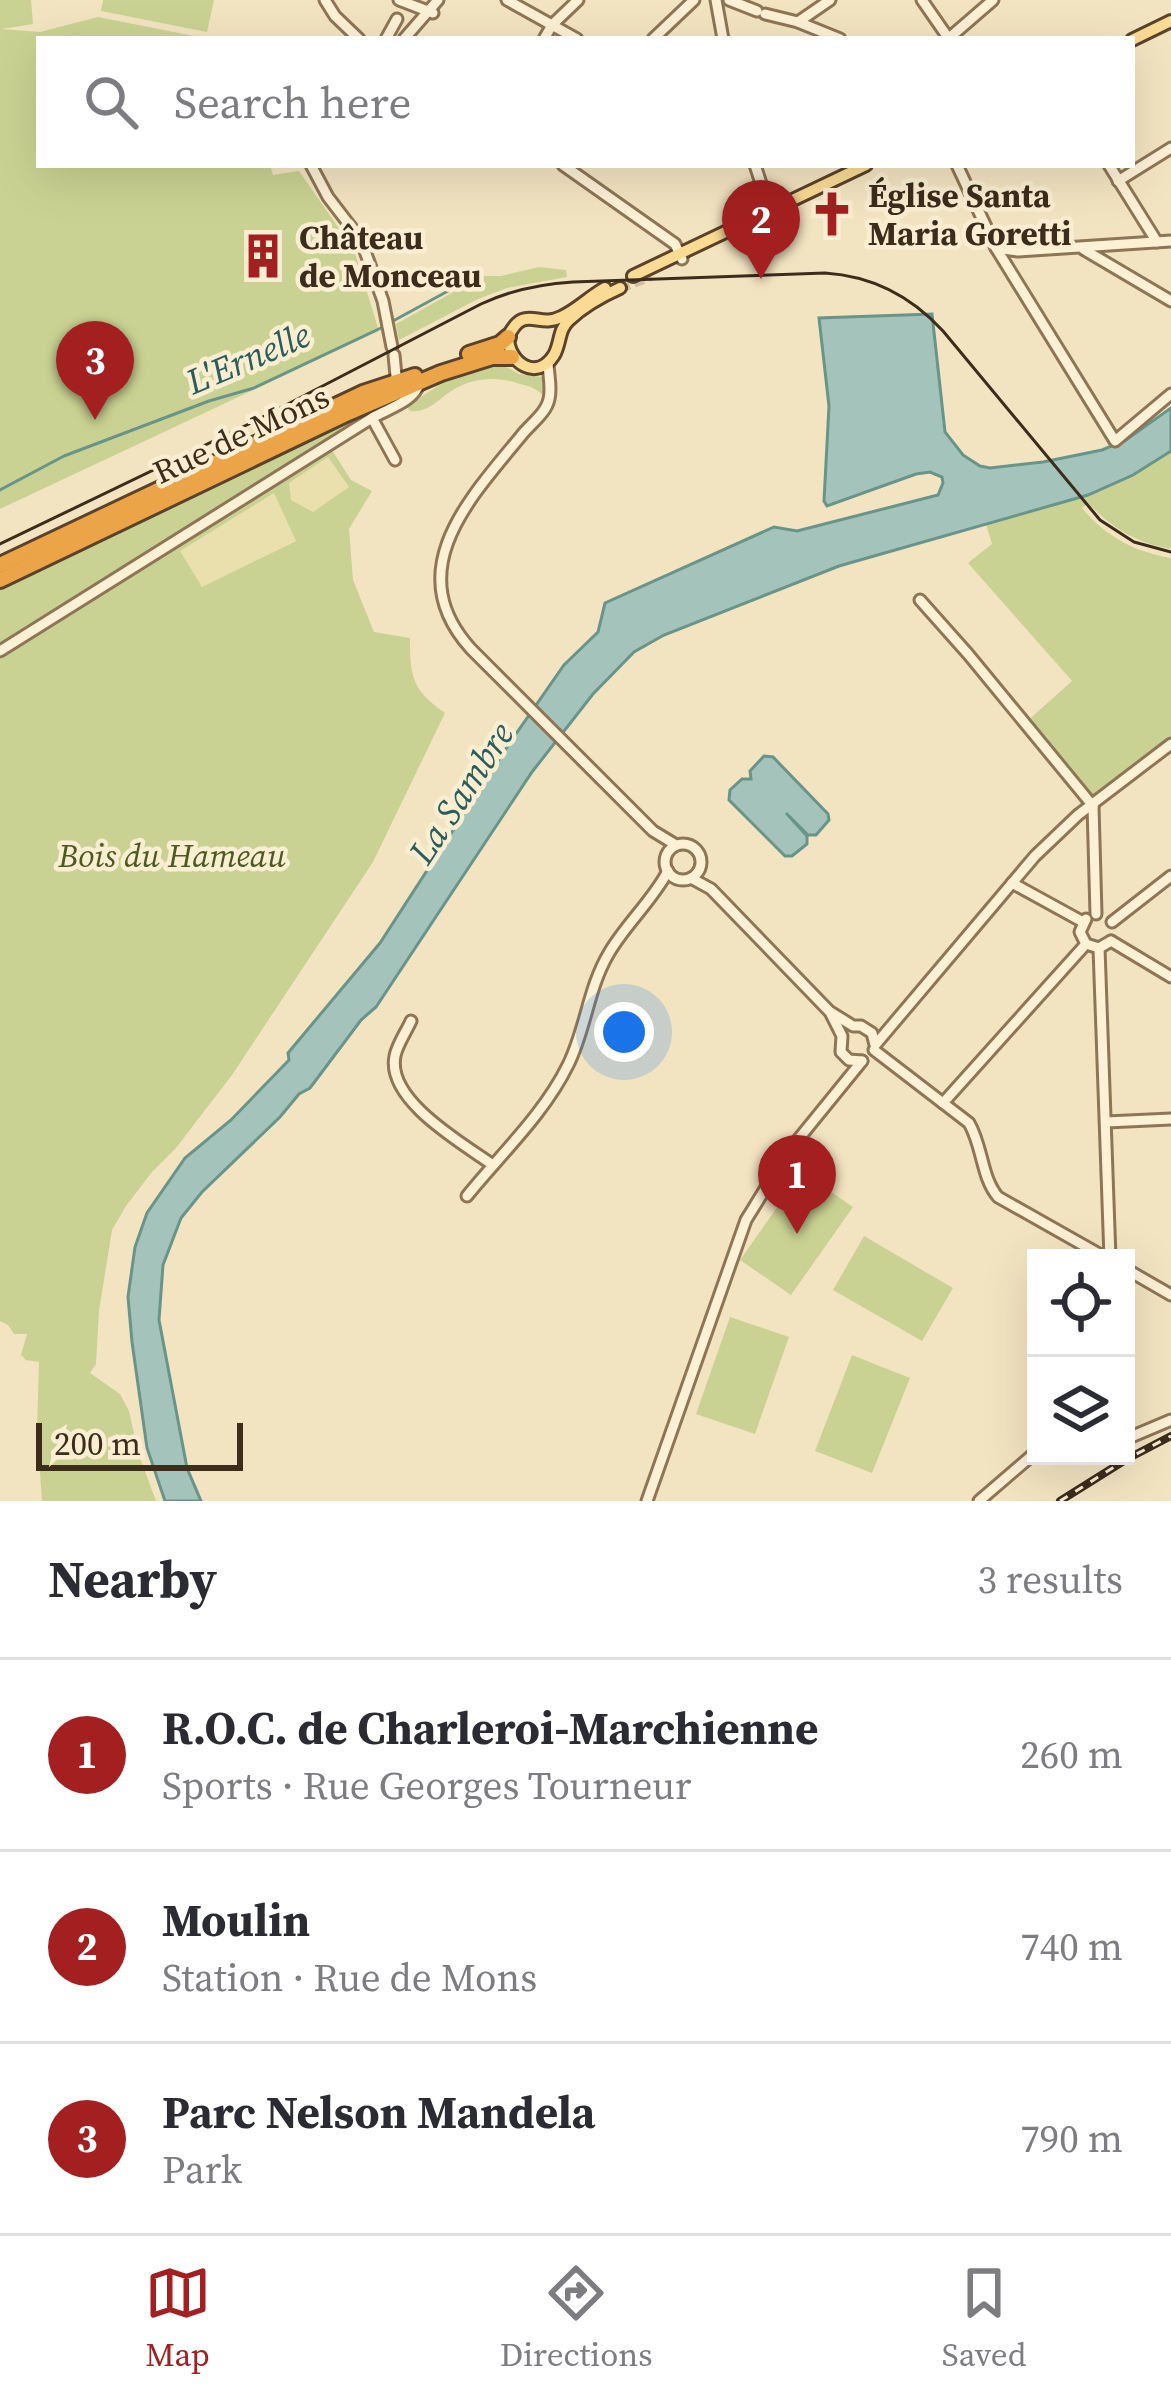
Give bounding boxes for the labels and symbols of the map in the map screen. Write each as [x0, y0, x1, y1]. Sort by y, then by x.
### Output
place label: Église Santa Maria Goretti [868, 173, 1072, 256]
pin: 2 [722, 180, 800, 279]
church icon: Église Santa Maria Goretti [807, 189, 857, 239]
place label: Château de Monceau [299, 215, 482, 298]
building icon: Château de Monceau [238, 231, 288, 281]
water label: L'Ernelle [178, 310, 318, 406]
pin: 3 [56, 321, 134, 420]
street label: Rue de Mons [146, 374, 336, 494]
water label: La Sambre [396, 712, 525, 874]
park label: Bois du Hameau [57, 833, 286, 878]
your location [594, 1002, 654, 1062]
pin: 1 [758, 1135, 836, 1234]
scale bar [36, 1417, 243, 1470]

